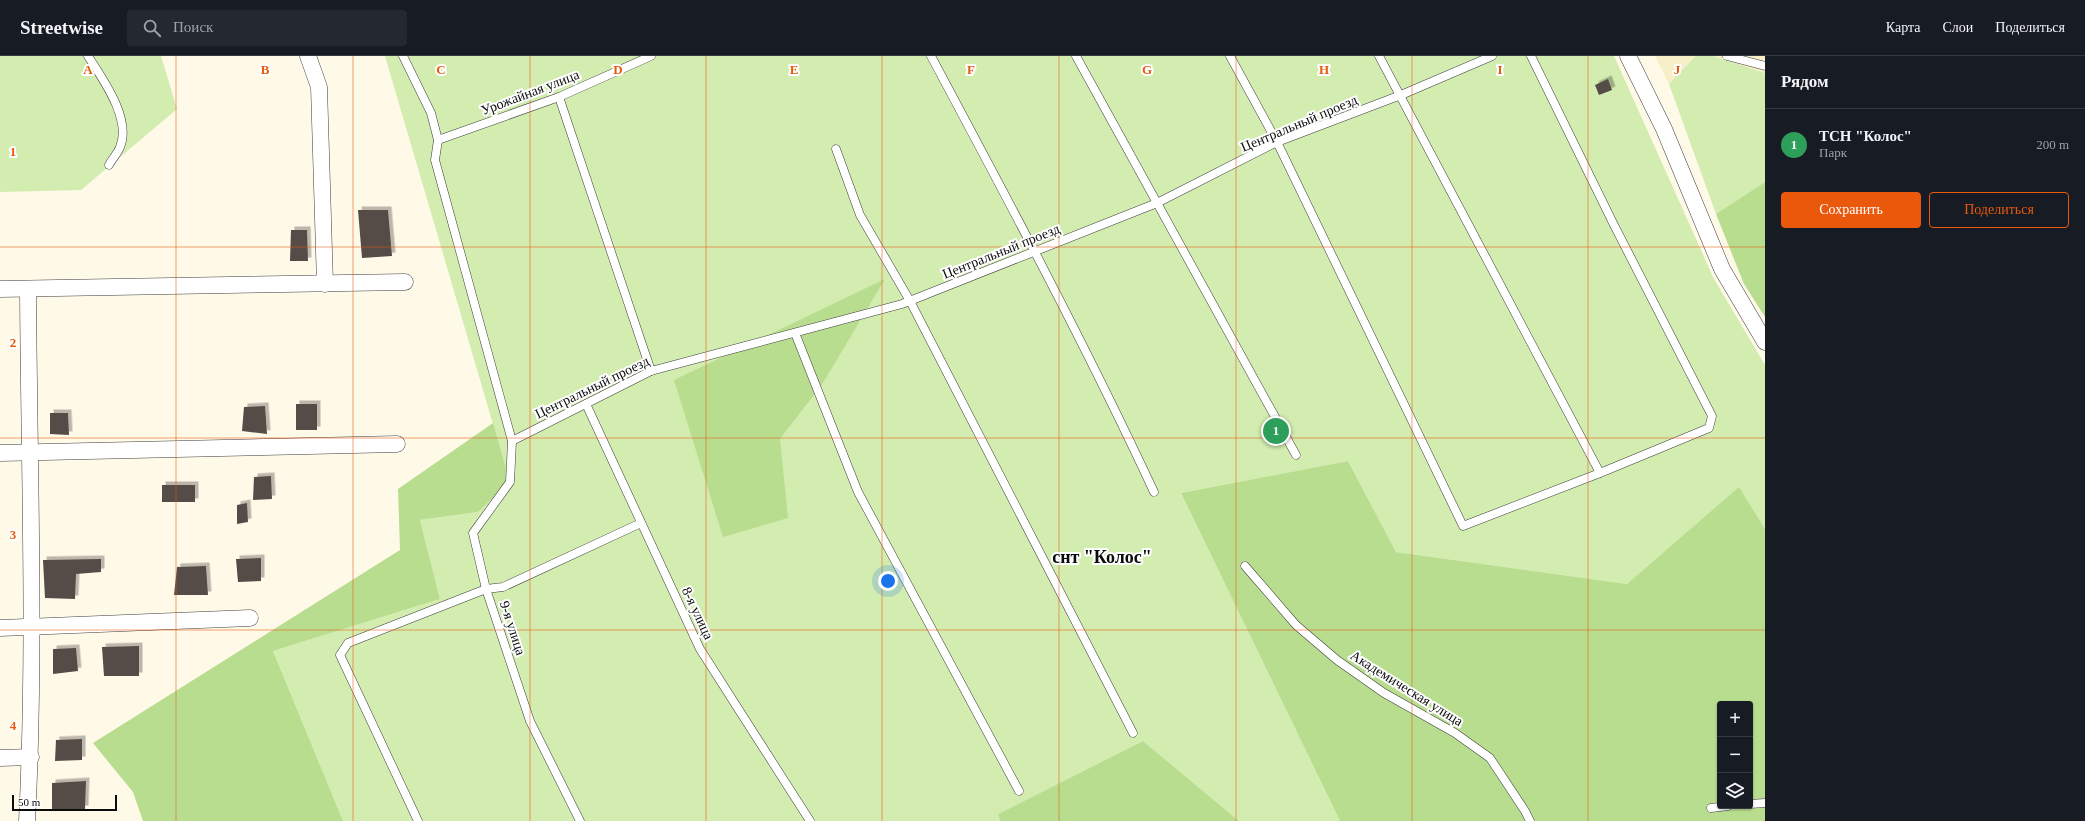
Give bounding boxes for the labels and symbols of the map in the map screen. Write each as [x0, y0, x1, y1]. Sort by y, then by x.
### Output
text: A [83, 62, 93, 77]
text: B [261, 62, 270, 77]
text: C [436, 62, 446, 77]
text: D [613, 62, 623, 77]
text: E [790, 62, 798, 77]
text: F [967, 62, 975, 77]
text: G [1142, 62, 1152, 77]
text: H [1319, 62, 1329, 77]
text: I [1497, 62, 1503, 77]
text: J [1674, 62, 1681, 77]
street label: Урожайная улица [479, 67, 582, 118]
street label: Центральный проезд [1239, 92, 1360, 155]
text: 1 [10, 144, 16, 159]
street label: Центральный проезд [940, 221, 1062, 282]
text: 2 [10, 335, 16, 350]
street label: Центральный проезд [533, 353, 652, 422]
pin: 1 [1263, 416, 1289, 446]
text: 3 [10, 527, 17, 542]
district label: снт "Колос" [1052, 547, 1152, 567]
your location [878, 571, 898, 591]
street label: 8-я улица [679, 585, 717, 643]
street label: 9-я улица [497, 599, 529, 658]
street label: Академическая улица [1348, 648, 1466, 730]
text: 4 [10, 718, 17, 733]
scale bar [12, 793, 117, 812]

